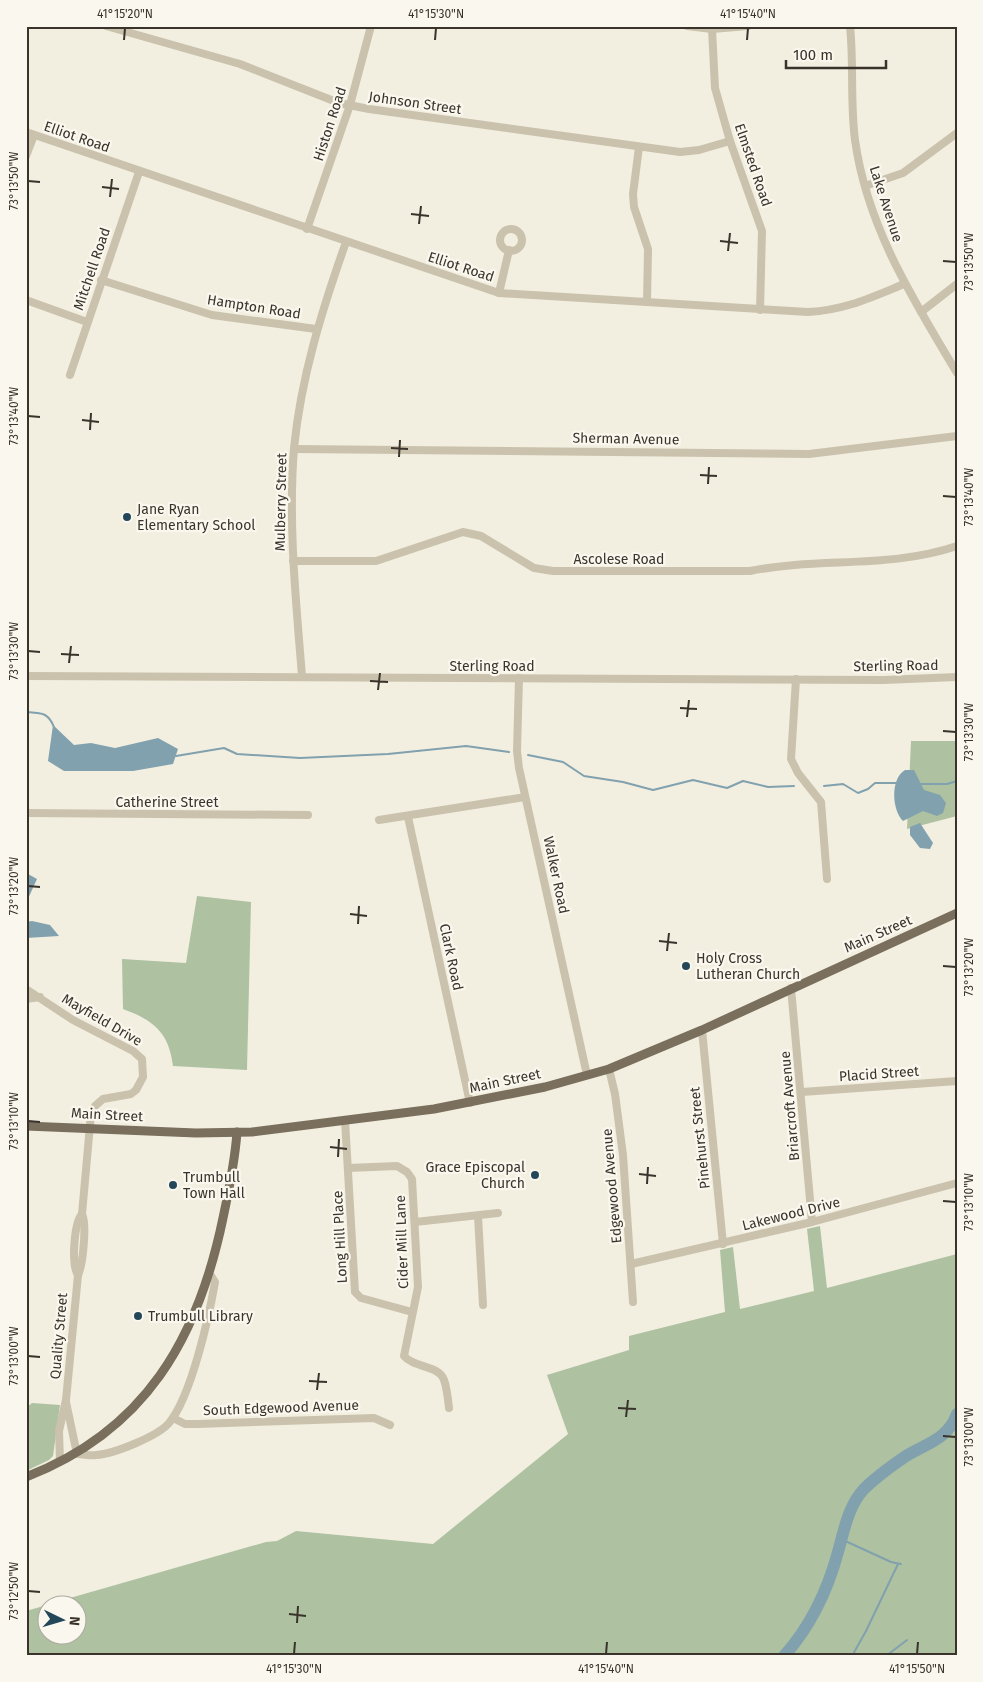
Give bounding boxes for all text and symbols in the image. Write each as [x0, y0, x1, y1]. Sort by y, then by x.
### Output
text: 41°15'20"N [97, 7, 153, 21]
text: 41°15'30"N [408, 7, 464, 21]
text: 41°15'40"N [720, 7, 776, 21]
scale bar [786, 38, 886, 70]
text: 100 m [793, 46, 833, 64]
street label: Histon Road [310, 85, 350, 163]
street label: Johnson Street [368, 88, 463, 118]
street label: Elliot Road [42, 118, 112, 156]
street label: Elmsted Road [731, 121, 775, 209]
text: 73°13'50"W [7, 152, 21, 210]
street label: Lake Avenue [866, 164, 906, 244]
street label: Mitchell Road [70, 225, 114, 313]
text: 73°13'50"W [962, 233, 976, 291]
street label: Elliot Road [426, 248, 496, 286]
street label: Hampton Road [206, 291, 302, 323]
text: 73°13'40"W [7, 387, 21, 445]
street label: Sherman Avenue [572, 430, 680, 448]
street label: Mulberry Street [272, 452, 290, 551]
text: 73°13'40"W [962, 468, 976, 526]
place label: Jane Ryan Elementary School [137, 501, 255, 534]
marker: Jane Ryan Elementary School [121, 511, 133, 523]
street label: Ascolese Road [574, 551, 664, 568]
text: 73°13'30"W [7, 622, 21, 680]
street label: Sterling Road [853, 657, 939, 675]
street label: Sterling Road [449, 658, 535, 675]
text: 73°13'30"W [962, 703, 976, 761]
street label: Catherine Street [115, 794, 219, 811]
street label: Walker Road [539, 835, 573, 915]
text: 73°13'20"W [7, 857, 21, 915]
street label: Main Street [841, 911, 915, 956]
street label: Clark Road [436, 922, 466, 992]
text: 73°13'20"W [962, 938, 976, 996]
place label: Holy Cross Lutheran Church [696, 950, 800, 983]
marker: Holy Cross Lutheran Church [680, 960, 692, 972]
street label: Mayfield Drive [59, 990, 145, 1050]
street label: Briarcroft Avenue [777, 1050, 803, 1162]
street label: Placid Street [838, 1063, 921, 1085]
street label: Main Street [468, 1065, 543, 1097]
street label: Pinehurst Street [686, 1085, 714, 1190]
text: 73°13'10"W [7, 1092, 21, 1150]
street label: Main Street [70, 1105, 145, 1125]
street label: Edgewood Avenue [599, 1128, 625, 1244]
place label: Grace Episcopal Church [425, 1159, 525, 1192]
place label: Trumbull Town Hall [183, 1169, 245, 1202]
marker: Grace Episcopal Church [529, 1169, 541, 1181]
text: 73°13'10"W [962, 1173, 976, 1231]
marker: Trumbull Town Hall [167, 1179, 179, 1191]
street label: Long Hill Place [329, 1190, 351, 1284]
street label: Lakewood Drive [740, 1194, 842, 1234]
street label: Cider Mill Lane [392, 1195, 412, 1289]
street label: Quality Street [47, 1291, 71, 1380]
place label: Trumbull Library [148, 1308, 253, 1325]
marker: Trumbull Library [132, 1310, 144, 1322]
text: 73°13'00"W [7, 1326, 21, 1386]
street label: South Edgewood Avenue [203, 1397, 359, 1419]
text: 73°13'00"W [962, 1407, 976, 1467]
text: 73°12'50"W [7, 1562, 21, 1620]
north arrow [38, 1594, 88, 1644]
text: N [66, 1616, 83, 1626]
text: 41°15'30"N [266, 1662, 322, 1676]
text: 41°15'40"N [578, 1662, 634, 1676]
text: 41°15'50"N [889, 1662, 945, 1676]

